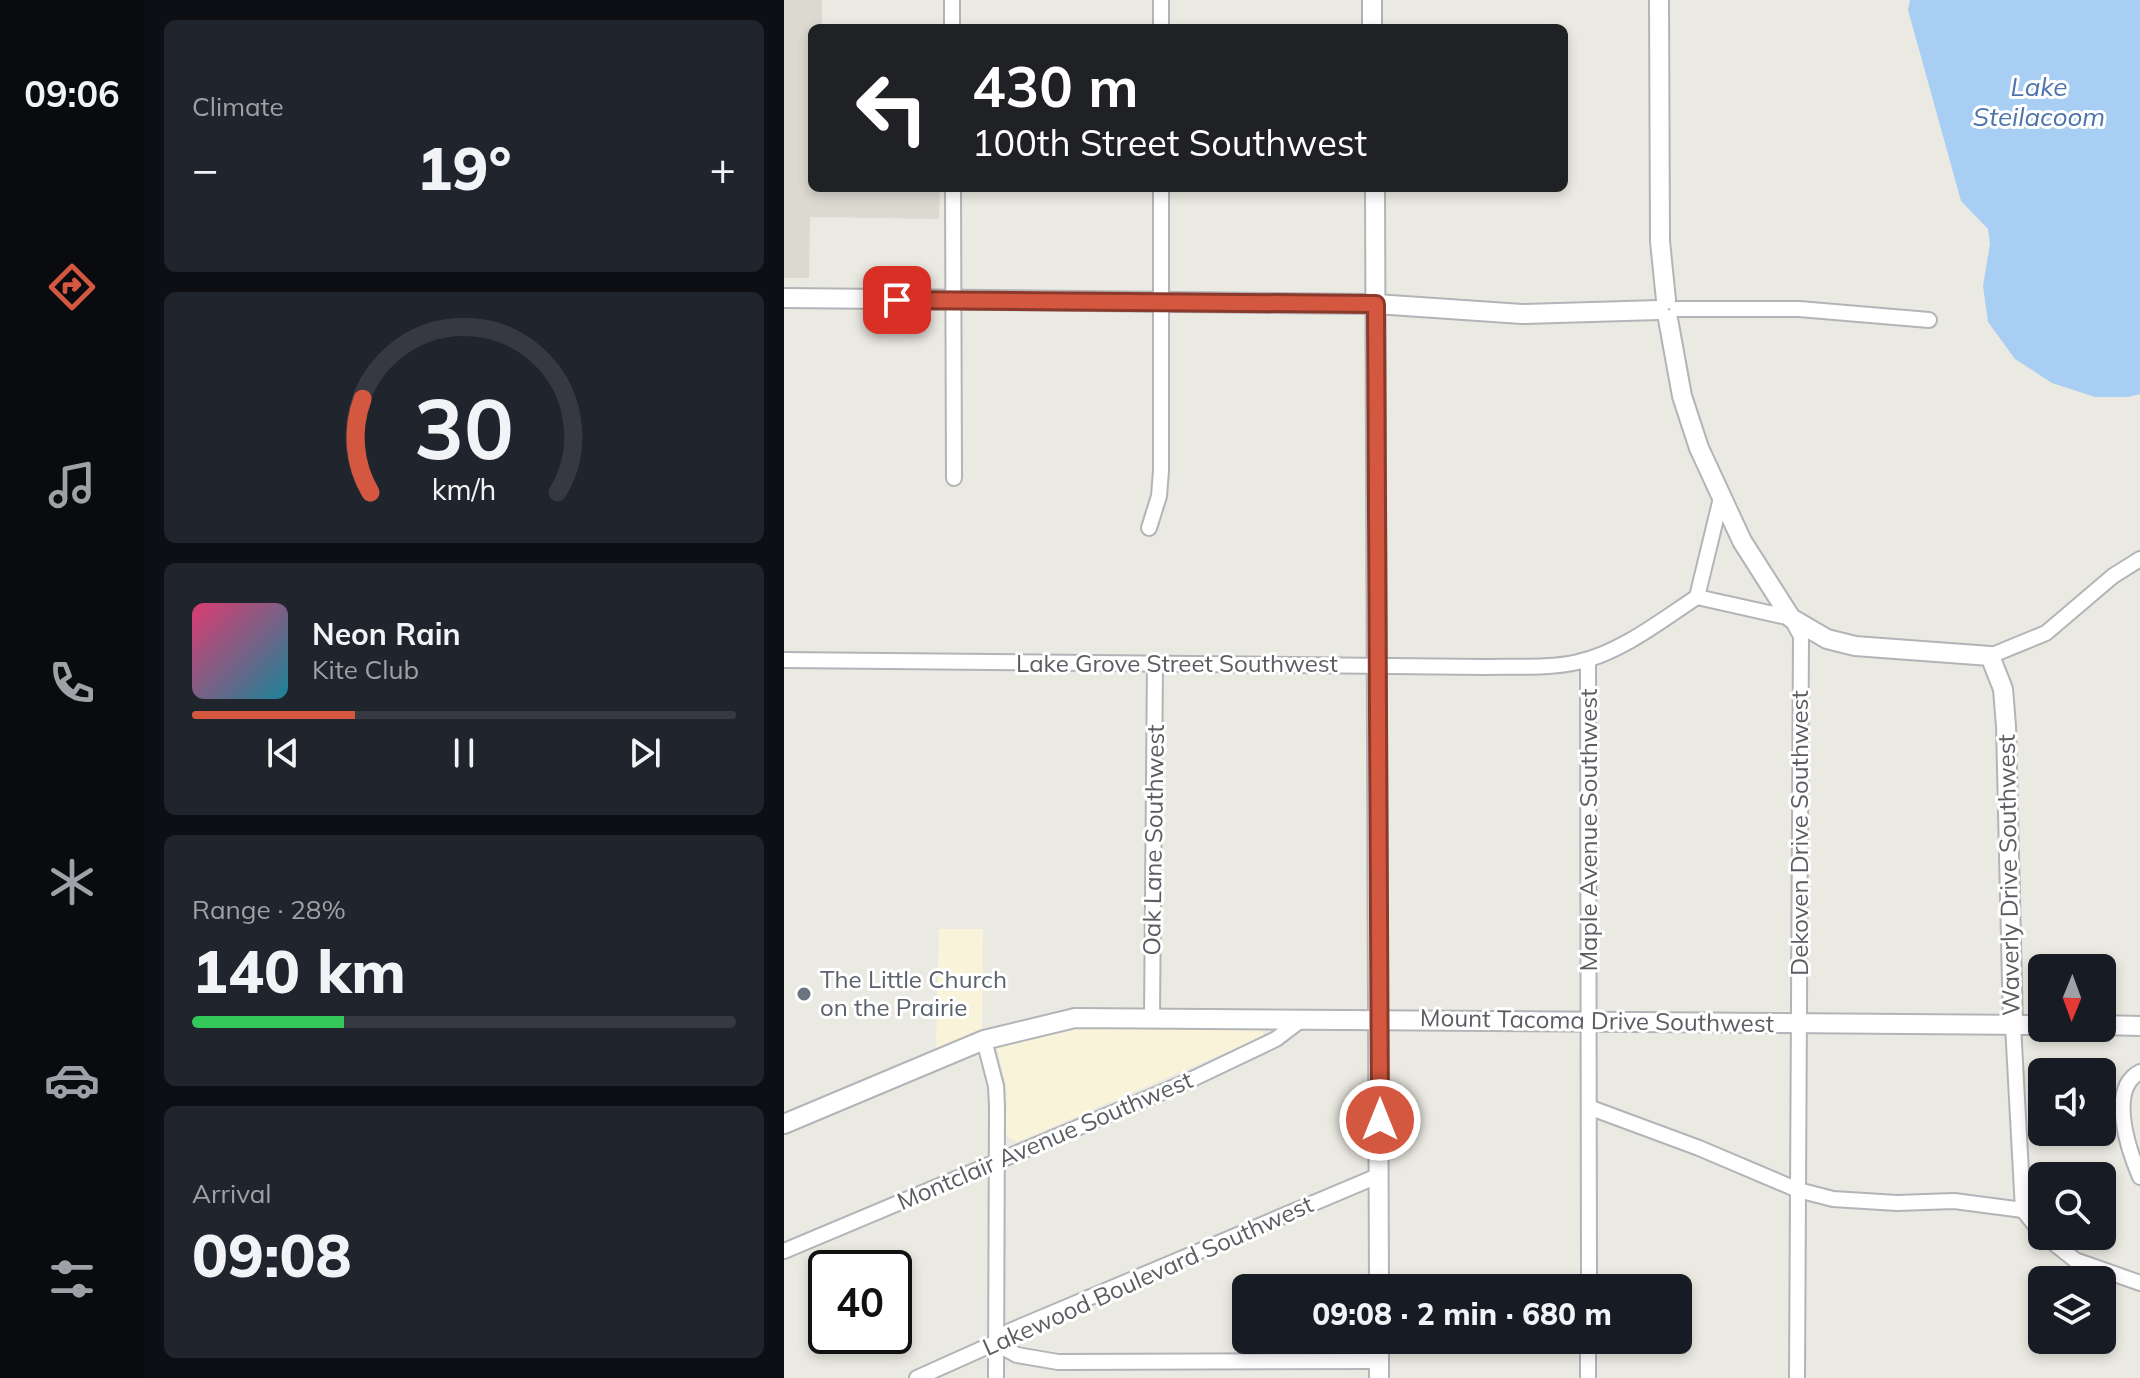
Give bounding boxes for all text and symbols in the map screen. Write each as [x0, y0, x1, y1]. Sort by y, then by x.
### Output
text: 430 m [972, 51, 1139, 121]
icon: left [840, 56, 944, 160]
water label: Lake Steilacoom [1973, 70, 2105, 133]
text: 09:06 [24, 71, 120, 116]
text: Climate [192, 90, 284, 123]
text: 100th Street Southwest [972, 120, 1367, 165]
text: 19° [416, 130, 512, 205]
text: − [192, 141, 218, 196]
text: + [710, 141, 736, 196]
icon: directions [44, 259, 100, 315]
pin [863, 266, 931, 334]
icon: arrive [875, 278, 919, 322]
text: 30 [414, 375, 514, 480]
icon: music [44, 457, 100, 513]
text: km/h [432, 472, 496, 508]
text: Neon Rain [312, 615, 461, 653]
street label: Lake Grove Street Southwest [1016, 648, 1338, 678]
text: Kite Club [312, 653, 419, 686]
icon: phone [44, 655, 100, 711]
street label: Maple Avenue Southwest [1573, 688, 1603, 972]
street label: Dekoven Drive Southwest [1784, 690, 1814, 976]
street label: Oak Lane Southwest [1136, 724, 1170, 956]
icon: previous [261, 731, 305, 775]
icon: pause [442, 731, 486, 775]
icon: next [623, 731, 667, 775]
street label: Waverly Drive Southwest [1991, 734, 2025, 1016]
icon: climate [44, 854, 100, 910]
text: Range · 28% [192, 893, 346, 926]
text: 140 km [192, 933, 406, 1008]
north arrow [2028, 954, 2116, 1042]
map controls [2028, 954, 2116, 1354]
place label: The Little Church on the Prairie [820, 964, 1007, 1022]
marker: The Little Church on the Prairie [795, 985, 813, 1003]
street label: Mount Tacoma Drive Southwest [1420, 1002, 1774, 1038]
icon: car [44, 1052, 100, 1108]
button: sound [2028, 1058, 2116, 1146]
street label: Montclair Avenue Southwest [892, 1064, 1197, 1216]
position arrow [1338, 1078, 1422, 1162]
button: search [2028, 1162, 2116, 1250]
text: Arrival [192, 1177, 272, 1210]
street label: Lakewood Boulevard Southwest [978, 1188, 1317, 1362]
text: 09:08 [192, 1217, 352, 1292]
speed limit sign: 40 [808, 1250, 912, 1354]
icon: filters [44, 1251, 100, 1307]
button: layers [2028, 1266, 2116, 1354]
text: 09:08 · 2 min · 680 m [1312, 1295, 1612, 1333]

